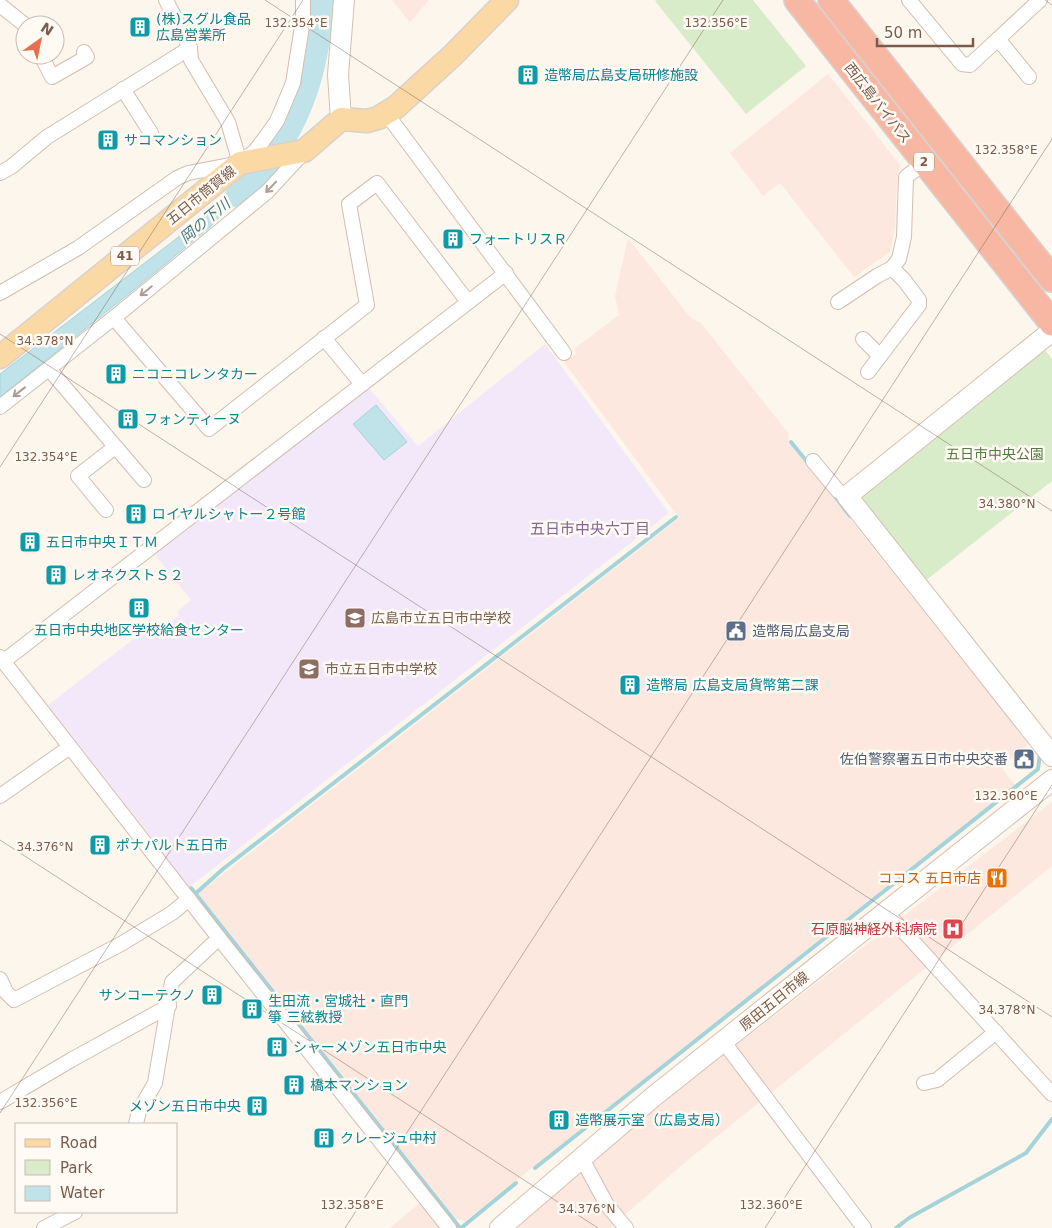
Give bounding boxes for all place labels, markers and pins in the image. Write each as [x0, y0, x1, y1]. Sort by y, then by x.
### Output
place label: (株)スグル食品 広島営業所 [156, 11, 251, 43]
building icon: (株)スグル食品 広島営業所 [128, 15, 152, 39]
building icon: 造幣局広島支局研修施設 [516, 63, 540, 87]
place label: 造幣局広島支局研修施設 [544, 67, 698, 83]
building icon: サコマンション [96, 128, 120, 152]
place label: サコマンション [124, 132, 222, 148]
building icon: フォートリスＲ [441, 227, 465, 251]
place label: フォートリスＲ [469, 231, 567, 247]
building icon: ニコニコレンタカー [104, 362, 128, 386]
place label: ニコニコレンタカー [132, 366, 258, 382]
building icon: フォンティーヌ [116, 407, 140, 431]
place label: フォンティーヌ [144, 411, 241, 427]
building icon: ロイヤルシャトー２号館 [124, 502, 148, 526]
place label: ロイヤルシャトー２号館 [152, 506, 306, 522]
building icon: 五日市中央ＩＴＭ [18, 530, 42, 554]
place label: 五日市中央ＩＴＭ [46, 534, 158, 550]
building icon: レオネクストＳ２ [44, 563, 68, 587]
place label: レオネクストＳ２ [72, 567, 184, 583]
building icon: 五日市中央地区学校給食センター [127, 596, 151, 620]
school or university icon: 広島市立五日市中学校 [343, 606, 367, 630]
place label: 広島市立五日市中学校 [371, 610, 511, 626]
public building icon: 造幣局広島支局 [724, 619, 748, 643]
place label: 五日市中央地区学校給食センター [34, 622, 244, 638]
place label: 造幣局広島支局 [752, 623, 850, 639]
school or university icon: 市立五日市中学校 [297, 657, 321, 681]
place label: 市立五日市中学校 [325, 661, 437, 677]
building icon: 造幣局 広島支局貨幣第二課 [618, 673, 642, 697]
place label: 造幣局 広島支局貨幣第二課 [646, 677, 818, 693]
public building icon: 佐伯警察署五日市中央交番 [1012, 747, 1036, 771]
place label: 佐伯警察署五日市中央交番 [840, 751, 1008, 767]
building icon: ポナパルト五日市 [88, 833, 112, 857]
place label: ポナパルト五日市 [116, 837, 228, 853]
restaurant icon: ココス 五日市店 [985, 866, 1009, 890]
place label: ココス 五日市店 [879, 870, 981, 886]
hospital icon: 石原脳神経外科病院 [941, 917, 965, 941]
place label: 石原脳神経外科病院 [811, 921, 937, 937]
building icon: サンコーテクノ [200, 983, 224, 1007]
place label: サンコーテクノ [99, 987, 196, 1003]
place label: 生田流・宮城社・直門 箏 三絃教授 [268, 993, 408, 1025]
building icon: 生田流・宮城社・直門 箏 三絃教授 [240, 997, 264, 1021]
building icon: シャーメゾン五日市中央 [265, 1035, 289, 1059]
place label: シャーメゾン五日市中央 [293, 1039, 446, 1055]
building icon: 橋本マンション [282, 1073, 306, 1097]
place label: 橋本マンション [310, 1077, 408, 1093]
building icon: メゾン五日市中央 [245, 1094, 269, 1118]
place label: メゾン五日市中央 [129, 1098, 241, 1114]
building icon: 造幣展示室（広島支局） [547, 1108, 571, 1132]
place label: 造幣展示室（広島支局） [575, 1112, 729, 1128]
building icon: クレージュ中村 [312, 1126, 336, 1150]
place label: クレージュ中村 [340, 1130, 437, 1146]

